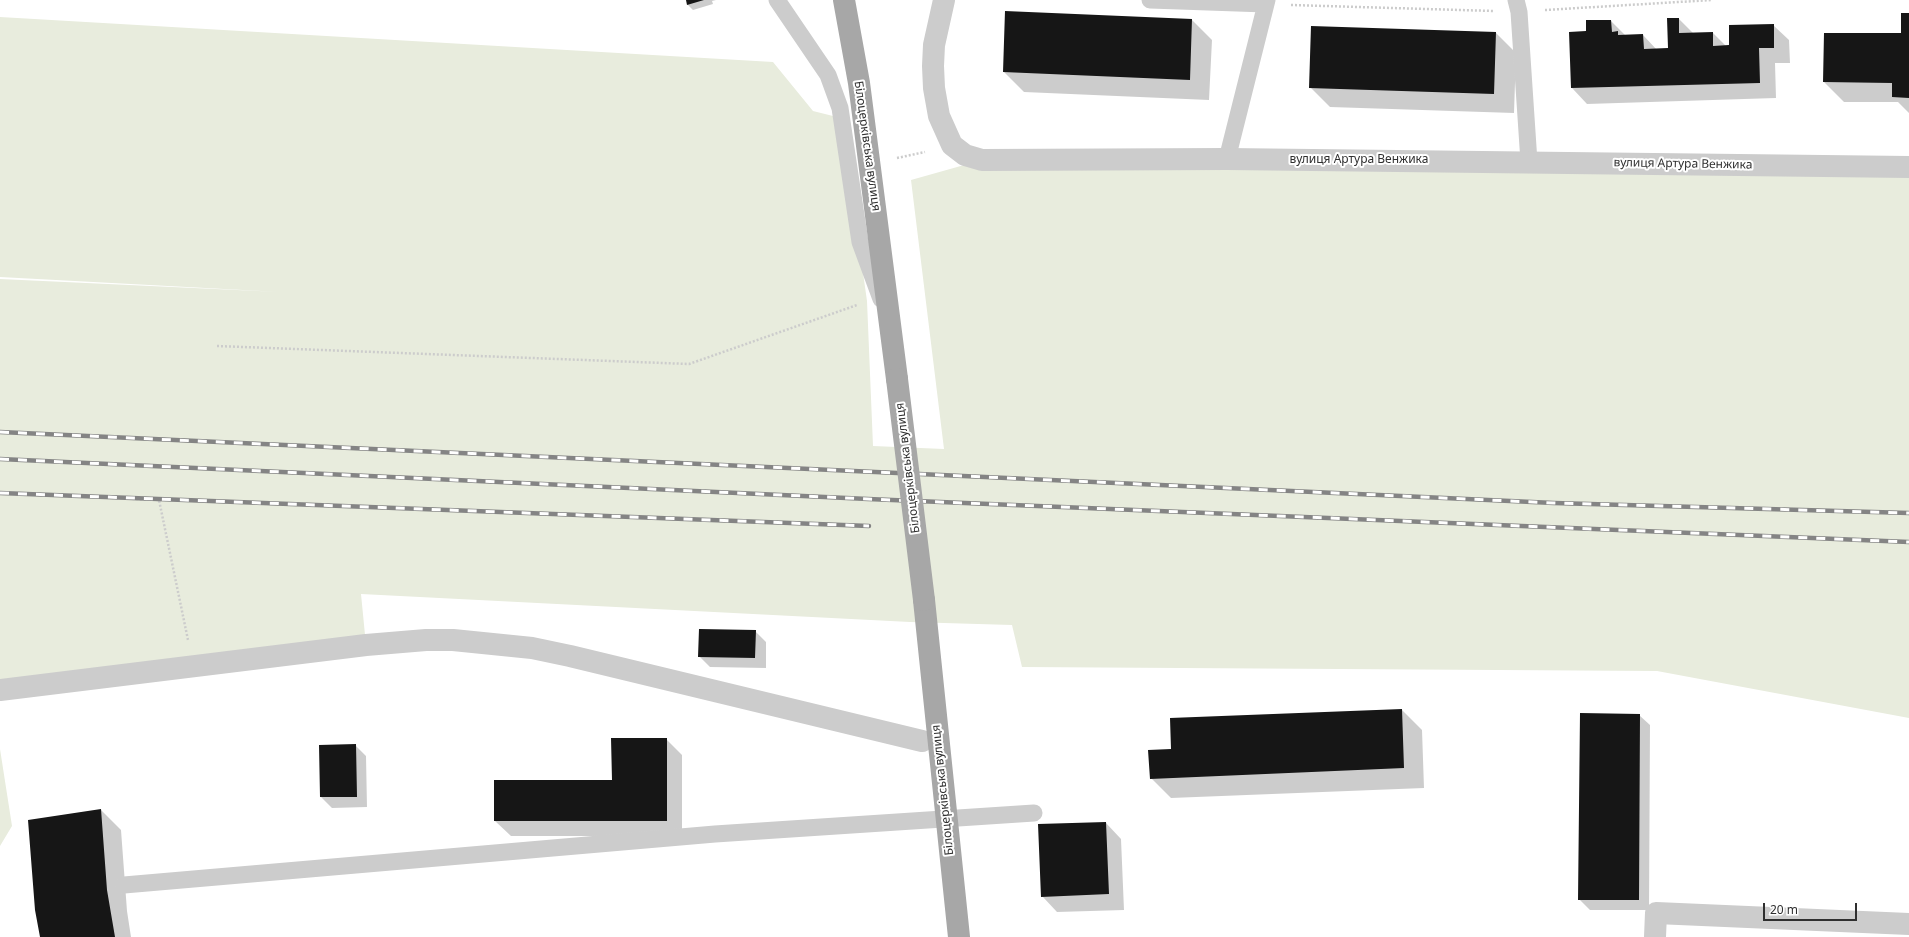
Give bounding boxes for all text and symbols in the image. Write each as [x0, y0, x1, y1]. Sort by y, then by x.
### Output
street label: Білоцерківська вулиця [851, 80, 883, 212]
street label: вулиця Артура Венжика [1290, 153, 1428, 167]
street label: вулиця Артура Венжика [1613, 156, 1753, 172]
street label: Білоцерківська вулиця [893, 402, 923, 534]
street label: Білоцерківська вулиця [929, 724, 957, 856]
scale bar [1765, 895, 1859, 921]
text: 20 m [1770, 901, 1798, 918]

